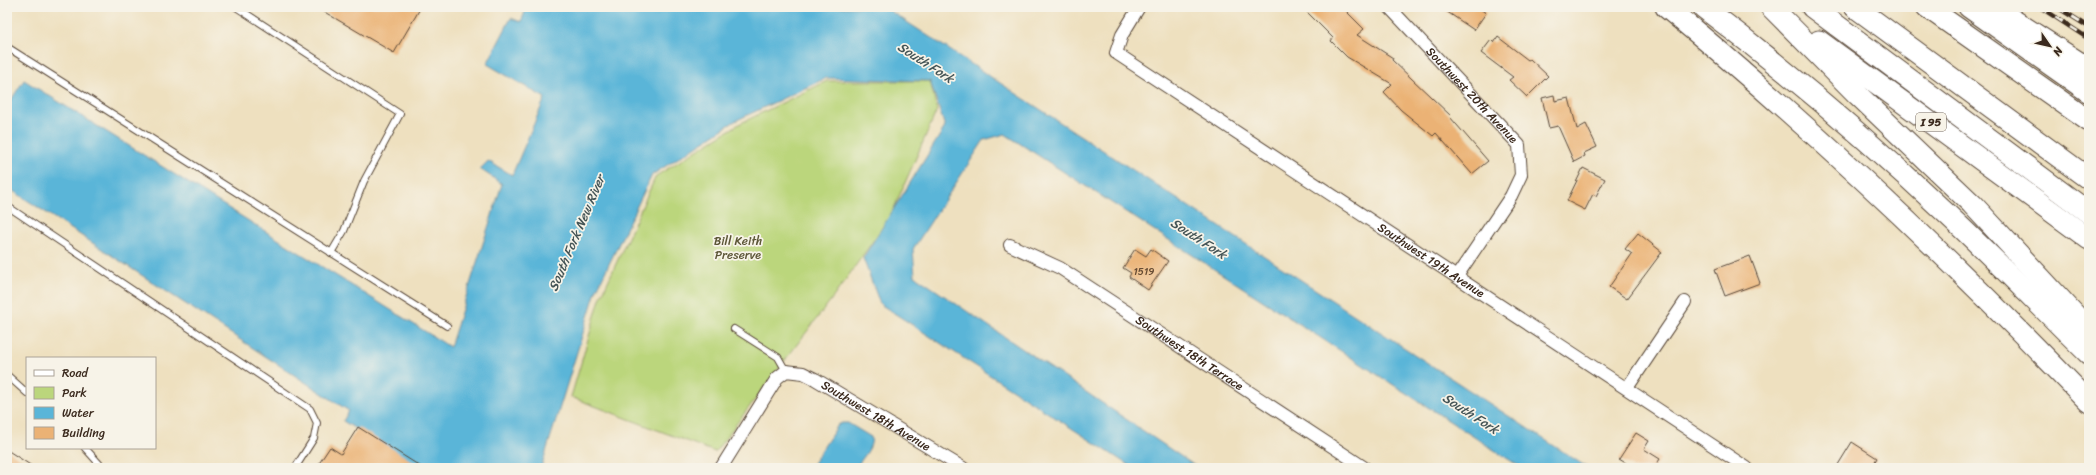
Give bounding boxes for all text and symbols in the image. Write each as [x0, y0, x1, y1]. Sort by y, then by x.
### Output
north arrow [2030, 26, 2070, 66]
water label: South Fork [893, 36, 960, 90]
street label: Southwest 20th Avenue [1420, 41, 1524, 149]
text: N [2048, 42, 2068, 60]
road number: I 95 [1916, 113, 1946, 131]
water label: South Fork New River [542, 169, 612, 295]
water label: South Fork [1166, 212, 1233, 266]
street label: Southwest 19th Avenue [1373, 217, 1490, 304]
park label: Bill Keith Preserve [714, 230, 762, 266]
house number: 1519 [1134, 263, 1154, 281]
street label: Southwest 18th Terrace [1131, 309, 1248, 397]
legend [26, 357, 156, 449]
text: Road [62, 362, 89, 384]
street label: Southwest 18th Avenue [817, 374, 935, 457]
text: Park [62, 382, 87, 404]
water label: South Fork [1438, 387, 1505, 441]
text: Water [62, 402, 95, 424]
text: Building [62, 422, 105, 444]

